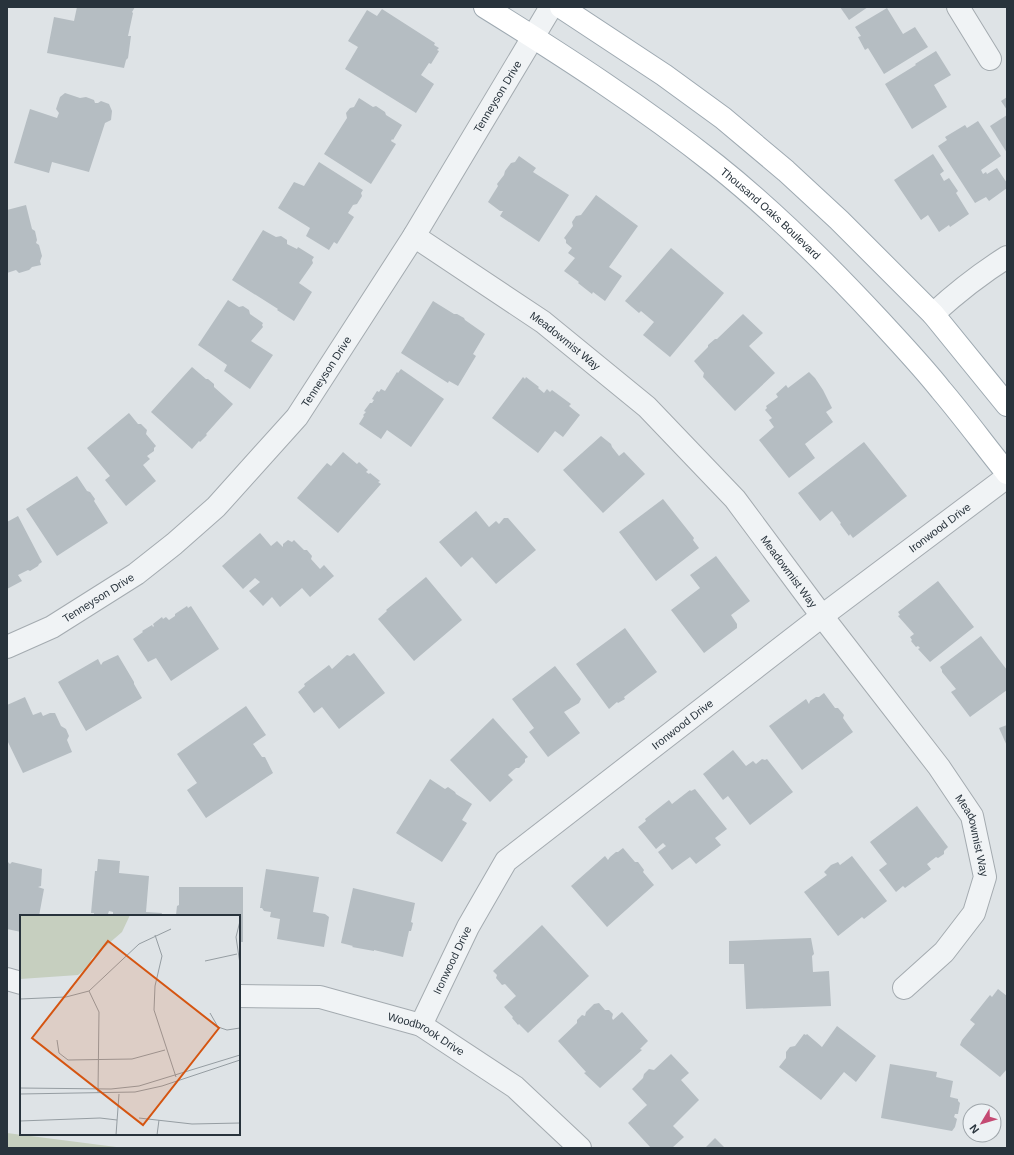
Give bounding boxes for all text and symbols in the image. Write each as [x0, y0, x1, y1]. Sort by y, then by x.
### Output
street label: Tenneyson Drive [471, 58, 524, 135]
street label: Thousand Oaks Boulevard [718, 165, 823, 262]
street label: Meadowmist Way [528, 309, 603, 373]
street label: Tenneyson Drive [299, 334, 354, 409]
street label: Ironwood Drive [907, 500, 973, 555]
street label: Meadowmist Way [758, 533, 820, 610]
street label: Tenneyson Drive [60, 571, 136, 625]
street label: Ironwood Drive [649, 697, 715, 752]
street label: Meadowmist Way [953, 792, 991, 878]
inset map [20, 915, 240, 1135]
street label: Ironwood Drive [431, 924, 474, 996]
street label: Woodbrook Drive [386, 1010, 467, 1058]
north arrow [962, 1103, 1002, 1143]
text: N [967, 1122, 981, 1136]

